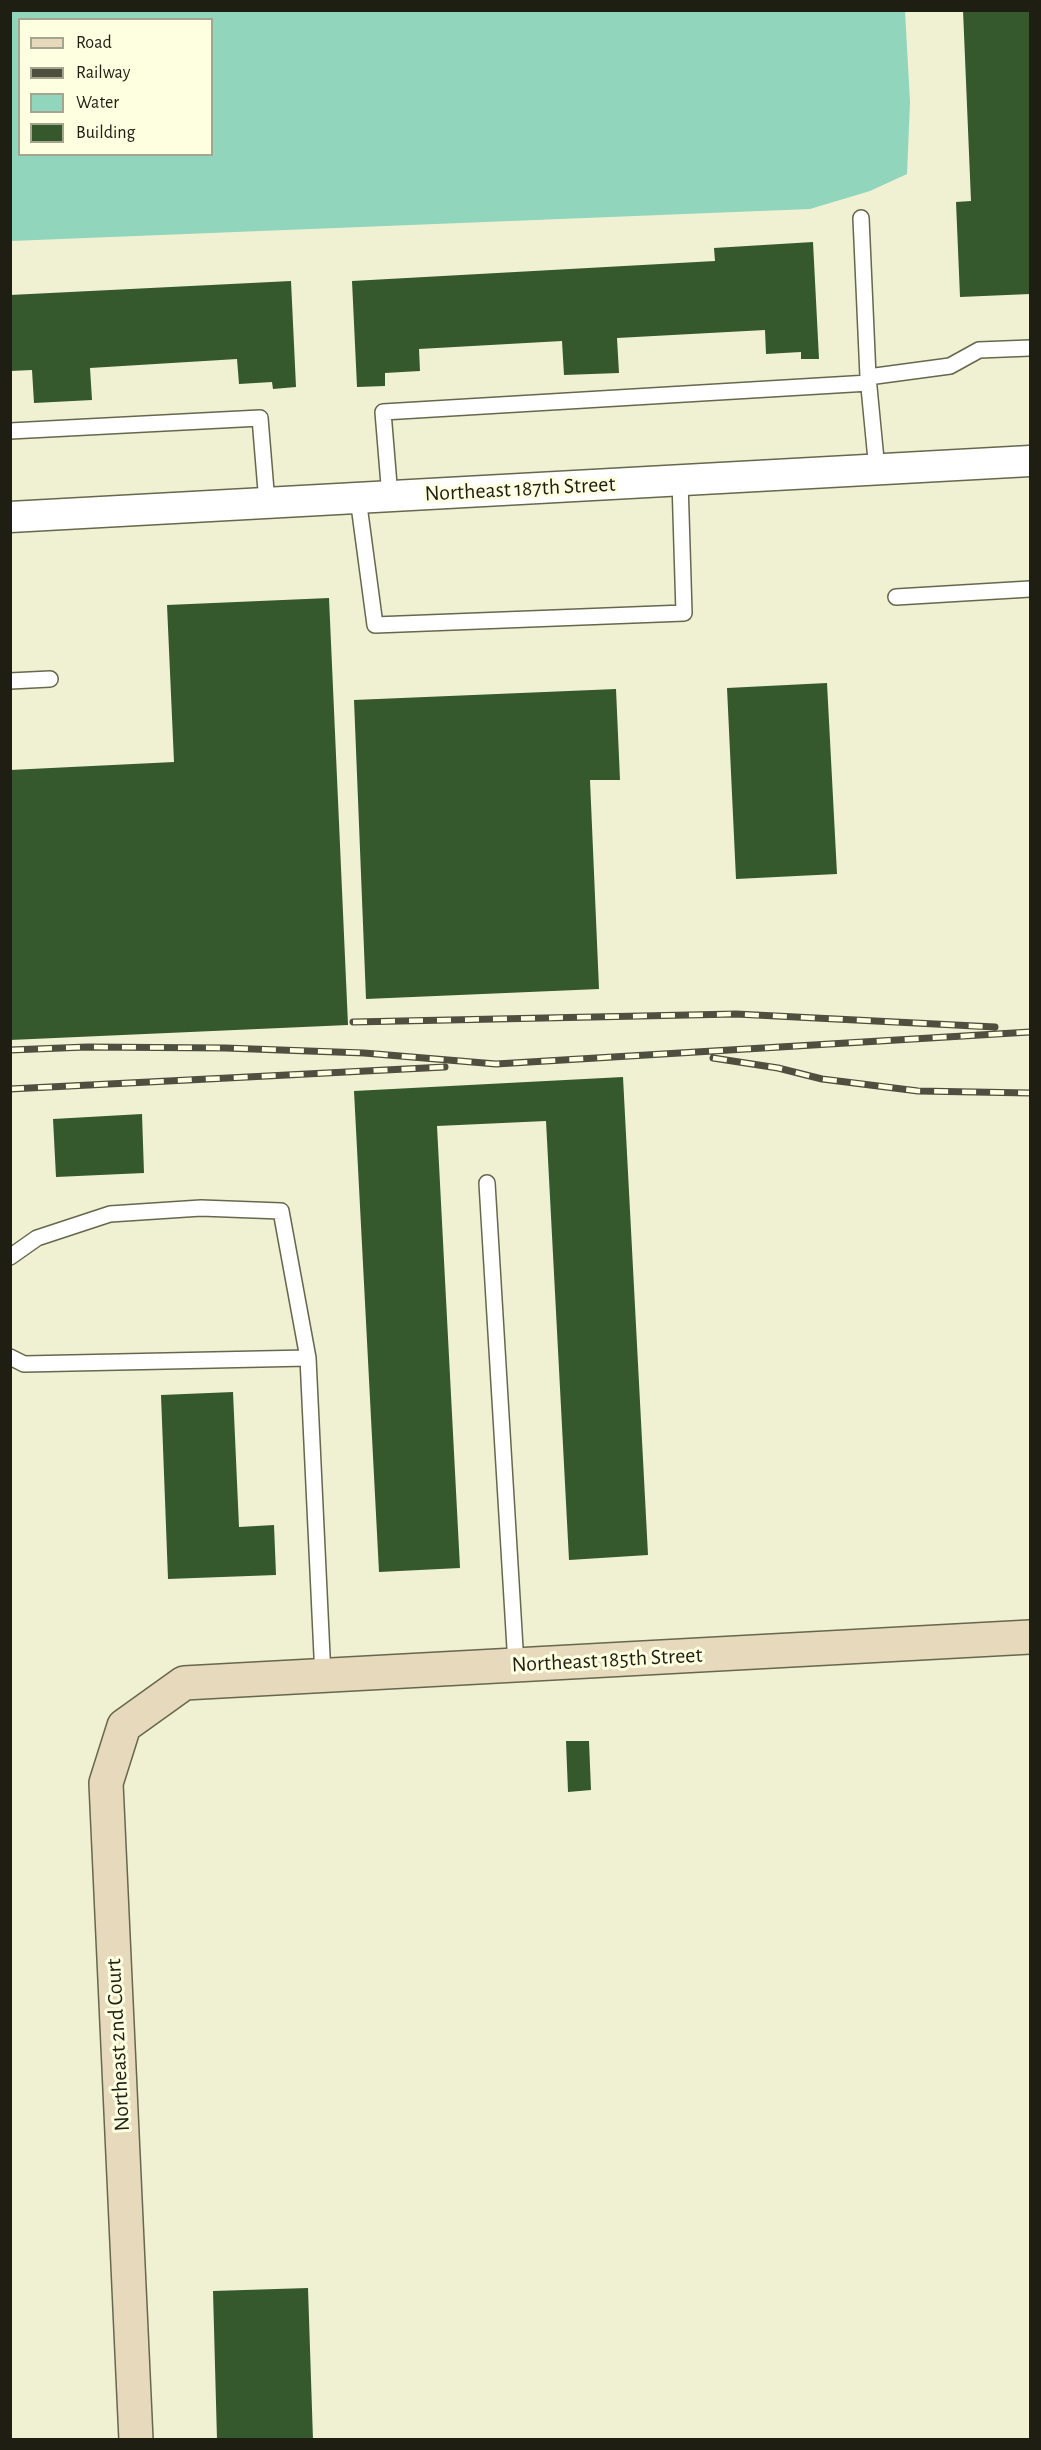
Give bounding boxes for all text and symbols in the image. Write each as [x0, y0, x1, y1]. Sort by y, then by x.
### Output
legend [18, 18, 213, 156]
text: Road [76, 34, 112, 52]
text: Railway [76, 64, 130, 82]
text: Water [76, 94, 119, 112]
text: Building [76, 124, 135, 142]
street label: Northeast 187th Street [424, 471, 616, 507]
street label: Northeast 185th Street [511, 1642, 703, 1678]
street label: Northeast 2nd Court [100, 1958, 136, 2132]

